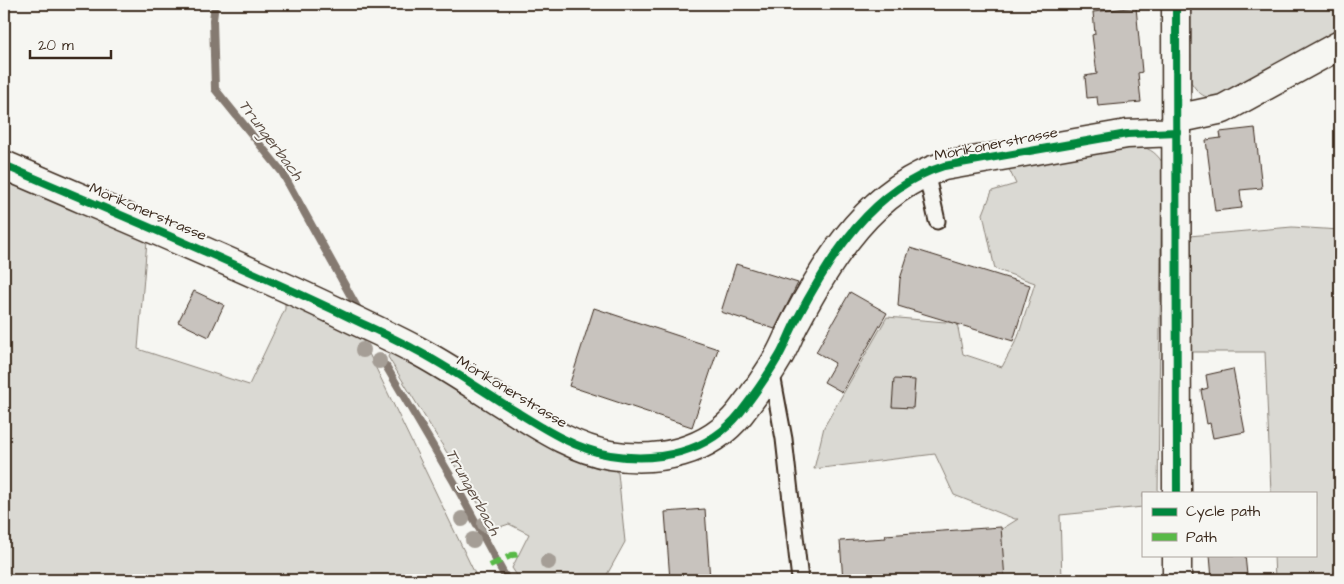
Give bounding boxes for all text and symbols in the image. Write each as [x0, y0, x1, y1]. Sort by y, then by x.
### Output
scale bar [30, 28, 111, 60]
text: 20 m [38, 35, 74, 56]
water label: Trungerbach [233, 95, 309, 186]
street label: Mörikonerstrasse [932, 122, 1060, 166]
street label: Mörikonerstrasse [86, 178, 210, 246]
street label: Mörikonerstrasse [453, 351, 571, 433]
water label: Trungerbach [439, 445, 506, 541]
legend [1142, 492, 1316, 556]
text: Cycle path [1186, 501, 1261, 523]
text: Path [1186, 527, 1217, 548]

